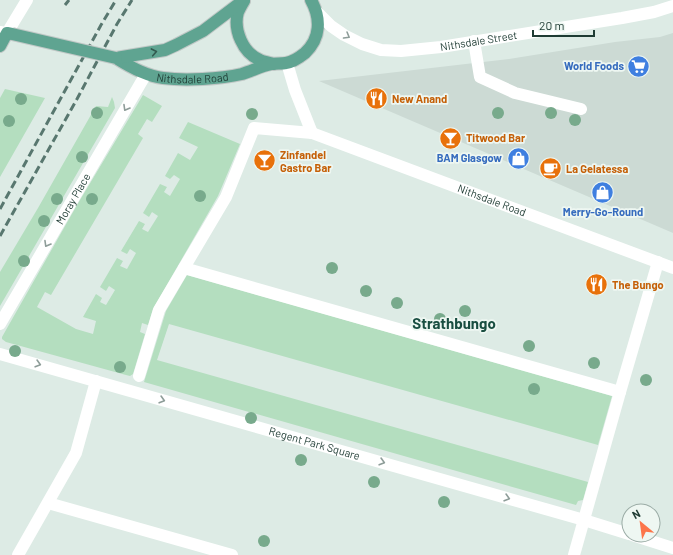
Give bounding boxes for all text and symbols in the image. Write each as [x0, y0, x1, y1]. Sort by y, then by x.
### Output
scale bar [533, 12, 594, 38]
text: 20 m [539, 18, 565, 32]
street label: Nithsdale Street [439, 28, 518, 53]
one-way arrow [343, 32, 350, 39]
one-way arrow [151, 49, 157, 57]
supermarket icon: World Foods [626, 53, 652, 79]
place label: World Foods [564, 59, 624, 72]
street label: Nithsdale Road [156, 70, 229, 85]
restaurant icon: New Anand [363, 86, 389, 112]
place label: New Anand [392, 92, 447, 105]
one-way arrow [124, 104, 131, 111]
bar icon: Titwood Bar [438, 125, 464, 151]
place label: Titwood Bar [466, 131, 526, 144]
shop icon: BAM Glasgow [505, 145, 531, 171]
bar icon: Zinfandel Gastro Bar [251, 148, 277, 174]
place label: Zinfandel Gastro Bar [280, 148, 332, 174]
place label: BAM Glasgow [437, 151, 502, 164]
cafe icon: La Gelatessa [537, 156, 563, 182]
place label: La Gelatessa [566, 162, 628, 175]
street label: Moray Place [53, 171, 93, 226]
shop icon: Merry-Go-Round [590, 179, 616, 205]
street label: Nithsdale Road [456, 181, 528, 218]
place label: Merry-Go-Round [563, 205, 643, 218]
one-way arrow [44, 240, 51, 247]
restaurant icon: The Bungo [584, 272, 610, 298]
place label: The Bungo [612, 278, 664, 291]
district label: Strathbungo [412, 314, 496, 332]
one-way arrow [34, 359, 41, 368]
one-way arrow [159, 395, 166, 404]
street label: Regent Park Square [268, 424, 362, 462]
one-way arrow [379, 458, 385, 466]
one-way arrow [503, 493, 510, 502]
north arrow [621, 503, 661, 543]
text: N [630, 506, 642, 521]

